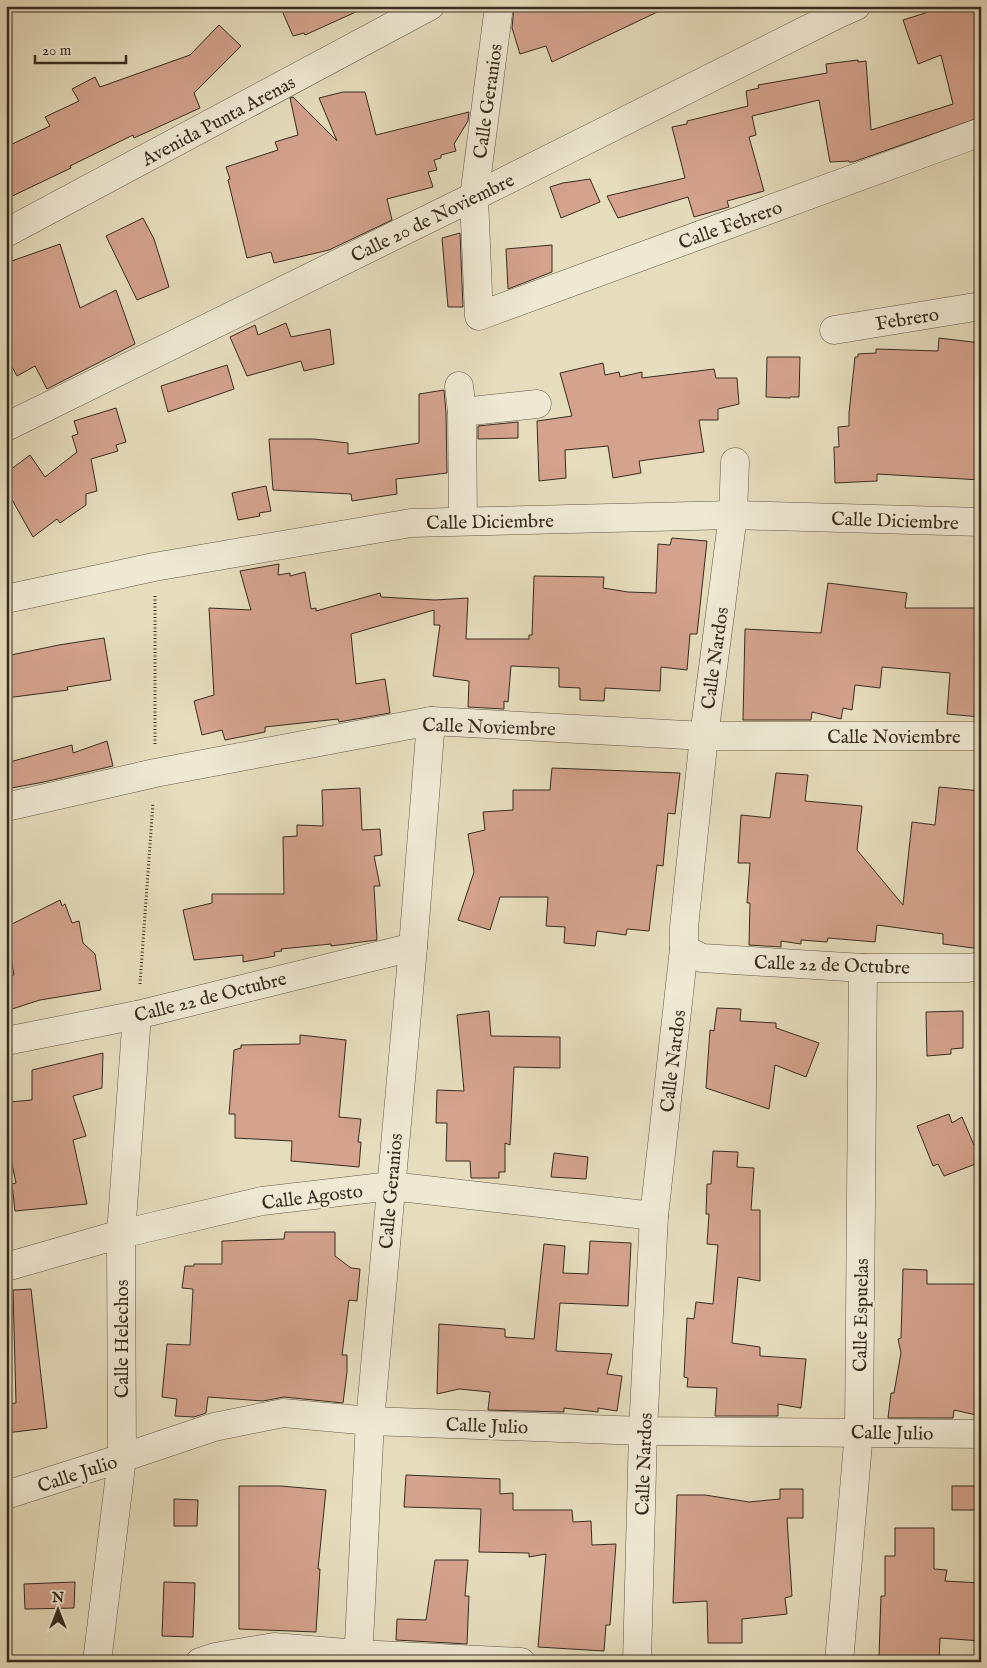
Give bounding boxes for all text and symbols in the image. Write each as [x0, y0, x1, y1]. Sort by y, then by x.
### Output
scale bar [35, 32, 126, 64]
text: 20 m [42, 41, 72, 60]
street label: Calle Geranios [469, 42, 509, 160]
street label: Avenida Punta Arenas [137, 71, 300, 173]
street label: Calle 20 de Noviembre [347, 169, 519, 269]
street label: Calle Febrero [676, 196, 786, 256]
street label: Febrero [874, 303, 941, 337]
street label: Calle Diciembre [831, 508, 959, 536]
street label: Calle Diciembre [426, 510, 554, 536]
street label: Calle Nardos [697, 606, 735, 711]
street label: Calle Noviembre [422, 714, 556, 742]
street label: Calle Noviembre [827, 726, 961, 750]
street label: Calle 22 de Octubre [754, 951, 911, 981]
street label: Calle 22 de Octubre [132, 967, 289, 1028]
street label: Calle Nardos [656, 1009, 692, 1114]
street label: Calle Geranios [375, 1132, 409, 1250]
street label: Calle Agosto [260, 1180, 364, 1216]
street label: Calle Espuelas [849, 1258, 875, 1372]
street label: Calle Helechos [111, 1280, 135, 1398]
street label: Calle Nardos [631, 1412, 659, 1516]
street label: Calle Julio [445, 1414, 529, 1440]
street label: Calle Julio [851, 1421, 933, 1447]
street label: Calle Julio [35, 1451, 121, 1499]
north arrow [32, 1586, 82, 1636]
text: N [51, 1589, 64, 1607]

